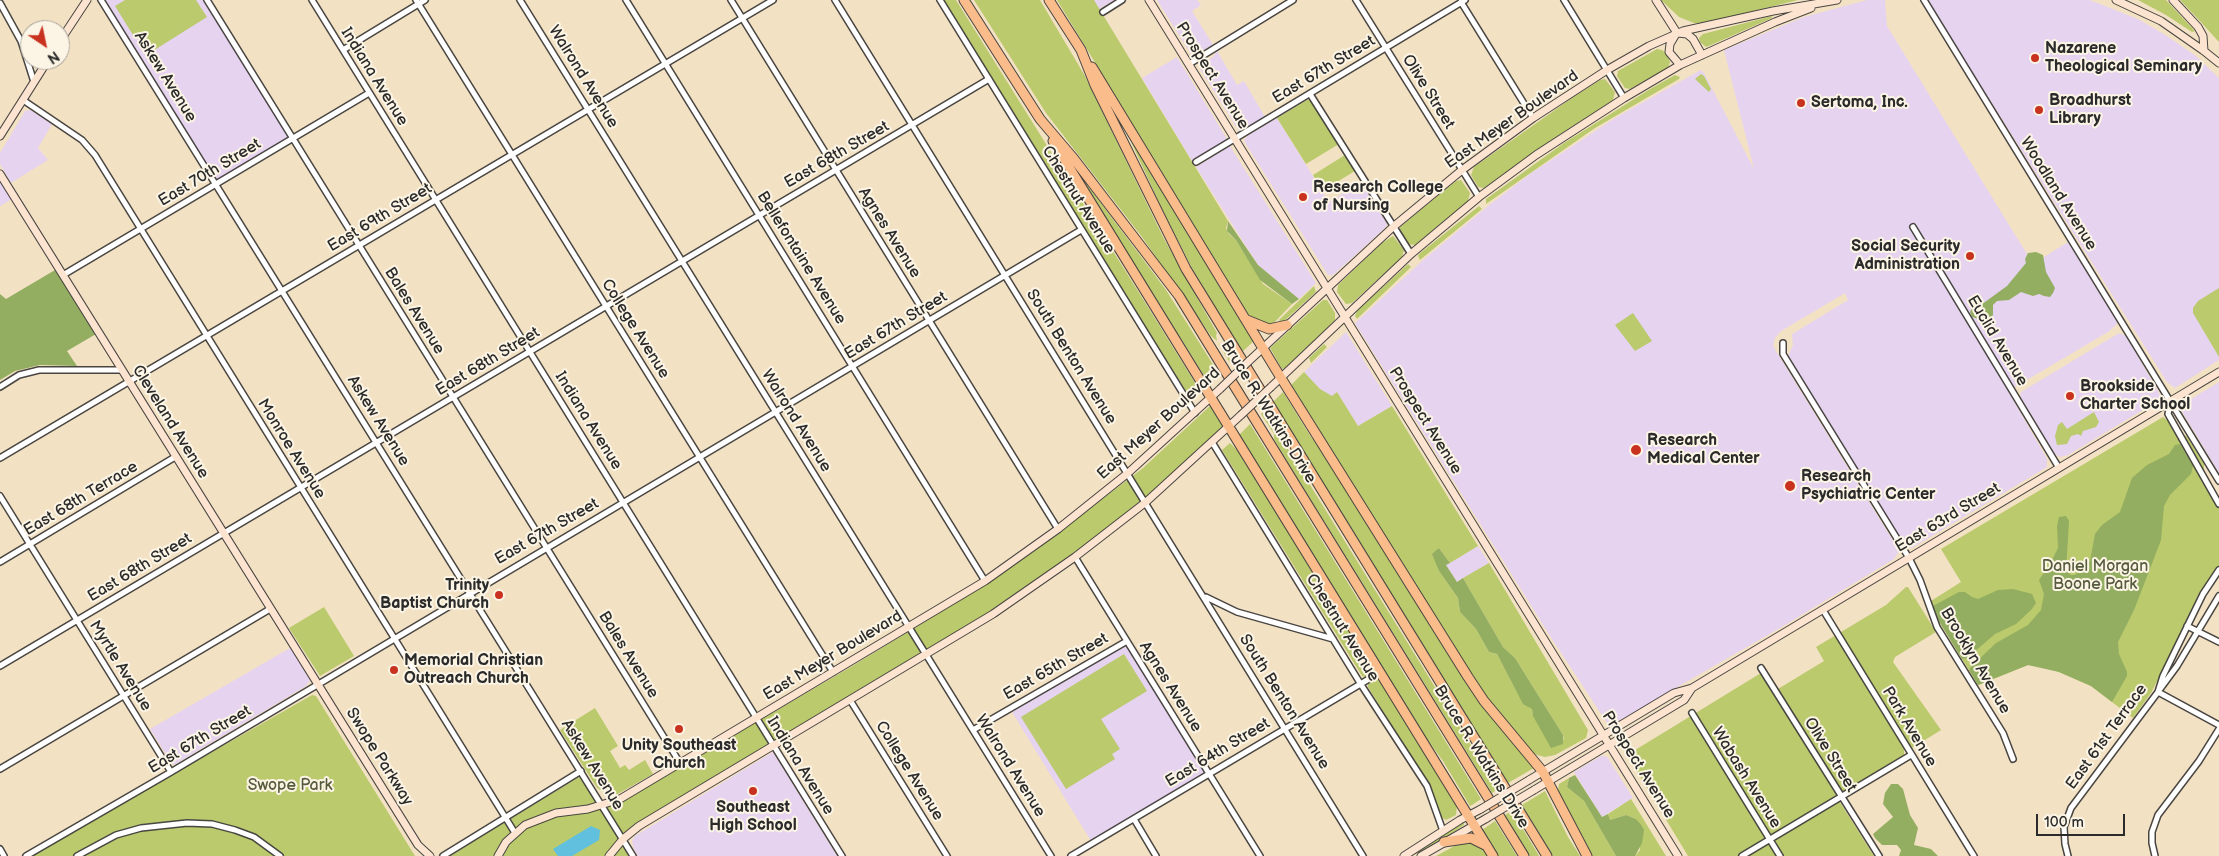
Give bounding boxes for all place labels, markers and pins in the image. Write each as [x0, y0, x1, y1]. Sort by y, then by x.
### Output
place label: Nazarene Theological Seminary [2045, 39, 2202, 77]
marker: Nazarene Theological Seminary [2029, 52, 2041, 64]
place label: Broadhurst Library [2049, 91, 2131, 129]
place label: Sertoma, Inc. [1811, 93, 1908, 113]
marker: Sertoma, Inc. [1795, 97, 1807, 109]
marker: Broadhurst Library [2033, 104, 2045, 116]
place label: Research College of Nursing [1313, 178, 1443, 216]
marker: Research College of Nursing [1297, 191, 1309, 203]
place label: Social Security Administration [1851, 237, 1960, 275]
marker: Social Security Administration [1964, 250, 1976, 262]
place label: Brookside Charter School [2080, 377, 2190, 415]
marker: Brookside Charter School [2064, 390, 2076, 402]
place label: Research Medical Center [1647, 431, 1760, 469]
marker: Research Medical Center [1629, 443, 1643, 457]
place label: Research Psychiatric Center [1801, 467, 1935, 505]
marker: Research Psychiatric Center [1783, 479, 1797, 493]
place label: Trinity Baptist Church [380, 576, 489, 614]
marker: Trinity Baptist Church [493, 589, 505, 601]
place label: Memorial Christian Outreach Church [404, 651, 543, 689]
marker: Memorial Christian Outreach Church [388, 664, 400, 676]
marker: Unity Southeast Church [673, 723, 685, 735]
place label: Unity Southeast Church [622, 736, 736, 774]
marker: Southeast High School [747, 785, 759, 797]
place label: Southeast High School [709, 798, 797, 836]

